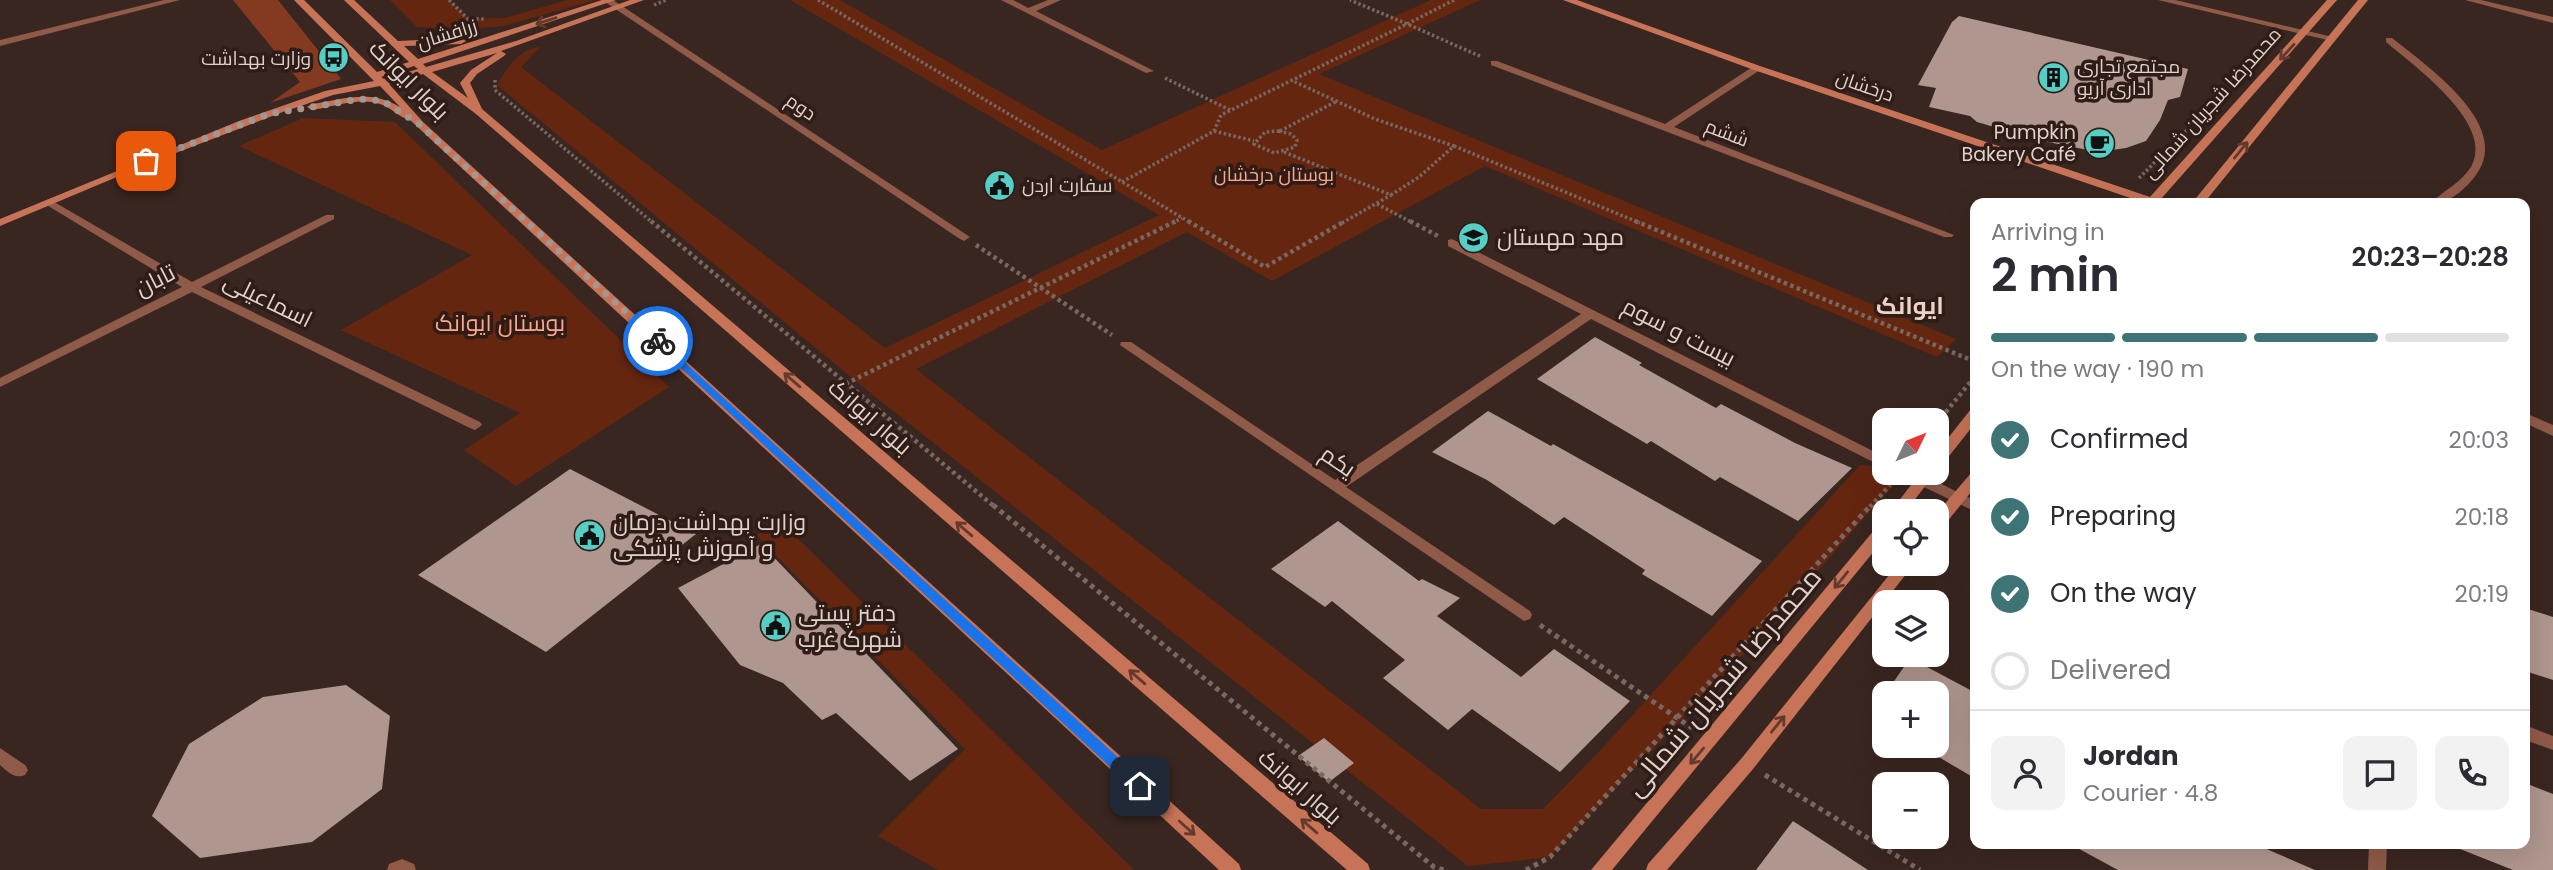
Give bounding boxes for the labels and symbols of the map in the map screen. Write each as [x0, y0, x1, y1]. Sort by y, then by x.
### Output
street label: زرافشان [414, 12, 480, 56]
one-way arrow [535, 15, 557, 28]
street label: محمدرضا شجریان شمالی [2137, 21, 2287, 185]
street label: بلوار ایوانک [362, 33, 456, 127]
bus stop icon: وزارت بهداشت [317, 41, 351, 75]
one-way arrow [2279, 42, 2295, 60]
place label: وزارت بهداشت [201, 45, 311, 72]
place label: مجتمع تجاری اداری آريو [2077, 53, 2180, 102]
building icon: مجتمع تجاری اداری آريو [2037, 60, 2071, 94]
street label: درخشان [1833, 64, 1897, 108]
street label: دوم [780, 87, 822, 127]
street label: ششم [1701, 112, 1753, 154]
place label: Pumpkin Bakery Café [1962, 119, 2076, 168]
cafe icon: Pumpkin Bakery Café [2082, 126, 2116, 160]
pin [116, 131, 176, 191]
one-way arrow [2233, 142, 2249, 160]
park label: بوستان درخشان [1214, 161, 1334, 188]
public building icon: سفارت اردن [982, 168, 1016, 202]
place label: سفارت اردن [1022, 172, 1112, 199]
school or university icon: مهد مهستان [1457, 220, 1491, 254]
place label: مهد مهستان [1497, 221, 1624, 253]
street label: تابان [129, 256, 181, 304]
street label: اسماعیلی [218, 265, 318, 335]
district label: ایوانک [1876, 289, 1944, 322]
street label: بیست و سوم [1617, 290, 1741, 374]
courier [623, 306, 693, 376]
park label: بوستان ایوانک [435, 307, 565, 339]
one-way arrow [783, 372, 801, 388]
street label: بلوار ایوانک [821, 372, 919, 462]
north arrow [1872, 408, 1950, 485]
street label: یکم [1314, 438, 1362, 484]
place label: وزارت بهداشت درمان و آموزش پزشکی [613, 506, 806, 564]
public building icon: وزارت بهداشت درمان و آموزش پزشکی [573, 518, 607, 552]
one-way arrow [956, 521, 974, 537]
street label: محمدرضا شجریان شمالی [1616, 559, 1830, 805]
one-way arrow [1834, 570, 1849, 588]
place label: دفتر پستی شهرک غرب [798, 597, 902, 655]
public building icon: دفتر پستی شهرک غرب [758, 609, 792, 643]
one-way arrow [1128, 669, 1146, 685]
one-way arrow [1770, 716, 1786, 734]
street label: بلوار ایوانک [1251, 742, 1349, 832]
one-way arrow [1689, 746, 1705, 764]
pin [1110, 756, 1170, 816]
one-way arrow [1301, 818, 1319, 833]
one-way arrow [1177, 820, 1195, 836]

